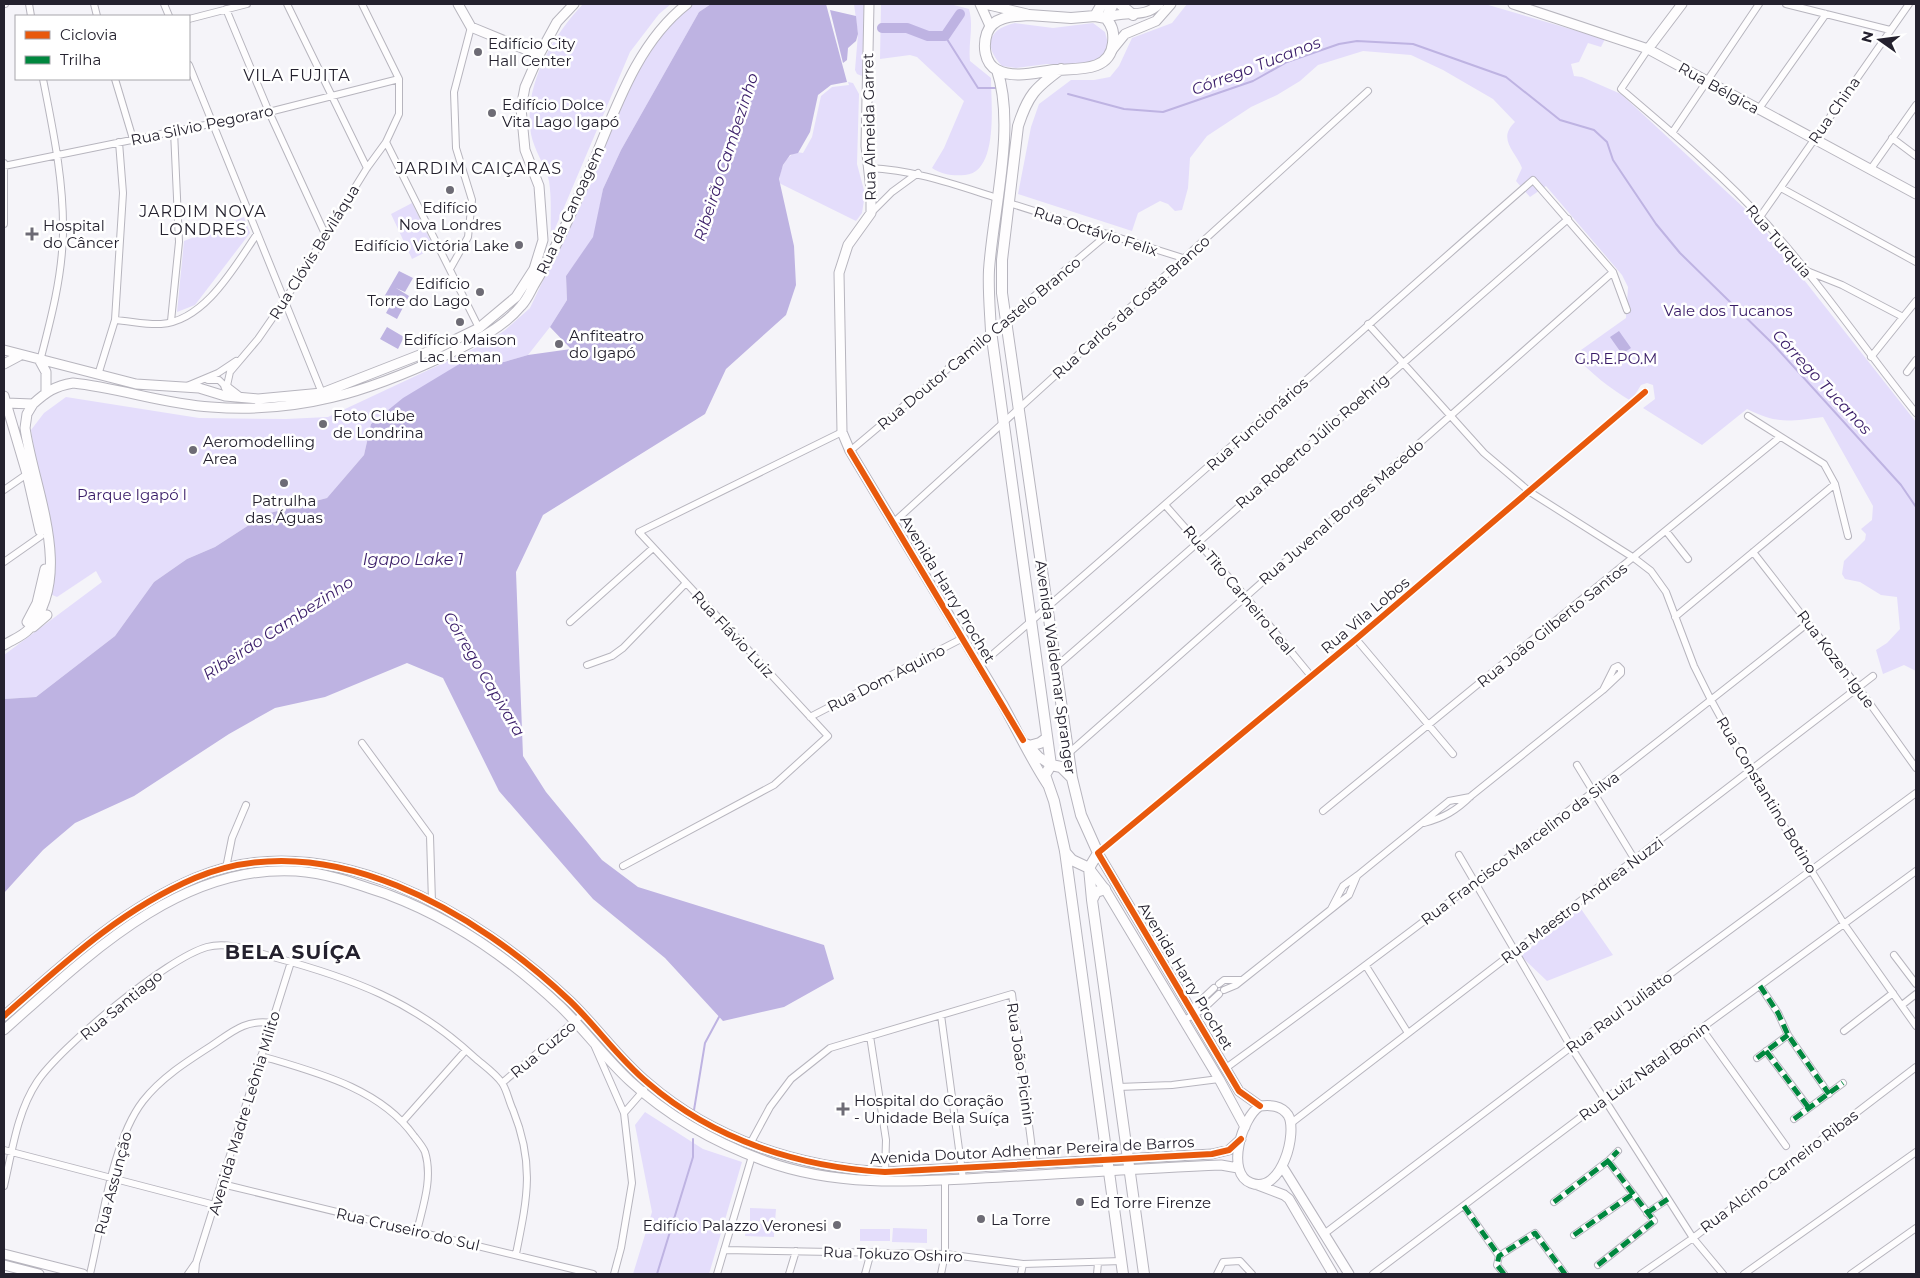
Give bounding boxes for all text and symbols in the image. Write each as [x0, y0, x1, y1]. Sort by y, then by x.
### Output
legend [15, 15, 190, 80]
north arrow [1855, 15, 1905, 65]
text: Ciclovia [60, 25, 117, 44]
text: N [1857, 29, 1877, 45]
water label: Córrego Tucanos [1189, 33, 1323, 99]
place label: Edifício City Hall Center [488, 34, 576, 70]
marker: Edifício City Hall Center [472, 46, 484, 58]
text: Trilha [60, 50, 101, 69]
street label: Rua Almeida Garret [858, 53, 880, 201]
street label: Rua Bélgica [1675, 58, 1763, 118]
district label: VILA FUJITA [243, 66, 351, 85]
water label: Ribeirão Cambezinho [690, 71, 762, 243]
street label: Rua China [1804, 73, 1864, 147]
place label: Edifício Dolce Vita Lago Igapó [502, 95, 619, 131]
street label: Rua Silvio Pegoraro [129, 101, 275, 149]
marker: Edifício Dolce Vita Lago Igapó [486, 107, 498, 119]
street label: Rua da Canoagem [532, 143, 608, 277]
district label: JARDIM CAIÇARAS [395, 159, 562, 178]
street label: Rua Clóvis Beviláqua [265, 181, 363, 323]
marker: Edifício Nova Londres [444, 184, 456, 196]
place label: Edifício Nova Londres [399, 198, 501, 234]
street label: Rua Turquia [1742, 200, 1816, 282]
district label: JARDIM NOVA LONDRES [138, 202, 267, 239]
street label: Rua Octávio Felix [1032, 202, 1160, 260]
place label: Hospital do Câncer [43, 216, 119, 252]
marker: Hospital do Câncer [25, 227, 39, 241]
street label: Rua Carlos da Costa Branco [1048, 231, 1214, 383]
place label: Edifício Victória Lake [354, 236, 509, 255]
marker: Edifício Victória Lake [513, 239, 525, 251]
street label: Rua Doutor Camilo Castelo Branco [873, 252, 1085, 434]
place label: Edifício Torre do Lago [367, 274, 470, 310]
marker: Edifício Torre do Lago [474, 286, 486, 298]
park label: Vale dos Tucanos [1664, 301, 1793, 320]
marker: Edifício Maison Lac Leman [454, 316, 466, 328]
place label: Anfiteatro do Igapó [569, 326, 644, 362]
water label: Córrego Tucanos [1768, 326, 1876, 439]
place label: Edifício Maison Lac Leman [403, 330, 517, 366]
marker: Anfiteatro do Igapó [553, 338, 565, 350]
park label: G.R.E.PO.M [1575, 349, 1657, 368]
street label: Rua Roberto Júlio Roehrig [1231, 369, 1393, 513]
street label: Rua Funcionários [1202, 373, 1312, 475]
place label: Foto Clube de Londrina [333, 406, 424, 442]
marker: Foto Clube de Londrina [317, 418, 329, 430]
place label: Aeromodelling Area [203, 432, 315, 468]
street label: Rua Juvenal Borges Macedo [1255, 435, 1427, 589]
marker: Aeromodelling Area [187, 444, 199, 456]
marker: Patrulha das Águas [278, 477, 290, 489]
park label: Parque Igapó I [77, 485, 187, 504]
place label: Patrulha das Águas [245, 491, 323, 527]
street label: Avenida Harry Prochet [896, 512, 1000, 666]
street label: Rua Tito Carneiro Leal [1179, 521, 1299, 659]
water label: Igapo Lake 1 [363, 550, 464, 569]
street label: Avenida Waldemar Spranger [1032, 559, 1080, 775]
street label: Rua João Gilberto Santos [1473, 559, 1631, 691]
water label: Ribeirão Cambezinho [199, 572, 357, 684]
street label: Rua Vila Lobos [1317, 572, 1413, 658]
street label: Rua Flávio Luiz [688, 587, 778, 682]
street label: Rua Kozen Igue [1793, 606, 1879, 712]
water label: Córrego Capivara [439, 608, 529, 740]
street label: Rua Dom Aquino [824, 640, 948, 716]
street label: Rua Constantino Botino [1713, 713, 1821, 877]
street label: Rua Francisco Marcelino da Silva [1417, 767, 1623, 929]
street label: Rua Maestro Andrea Nuzzi [1497, 833, 1667, 967]
street label: Avenida Harry Prochet [1134, 899, 1238, 1053]
district label: BELA SUÍÇA [225, 940, 361, 964]
street label: Rua Santiago [76, 966, 166, 1044]
street label: Rua Raul Juliatto [1562, 967, 1676, 1057]
street label: Rua João Picinin [1003, 1001, 1039, 1127]
street label: Avenida Madre Leônia Milito [204, 1009, 284, 1217]
street label: Rua Cuzco [506, 1016, 580, 1082]
street label: Rua Luiz Natal Bonin [1575, 1017, 1713, 1125]
place label: Hospital do Coração - Unidade Bela Suíça [854, 1091, 1010, 1127]
marker: Hospital do Coração - Unidade Bela Suíça [836, 1102, 850, 1116]
street label: Rua Alcino Carneiro Ribas [1696, 1105, 1862, 1237]
street label: Rua Assunção [90, 1129, 136, 1237]
street label: Avenida Doutor Adhemar Pereira de Barros [869, 1132, 1195, 1168]
place label: Ed Torre Firenze [1090, 1193, 1211, 1212]
marker: Ed Torre Firenze [1074, 1196, 1086, 1208]
street label: Rua Cruseiro do Sul [334, 1203, 482, 1255]
place label: La Torre [991, 1210, 1051, 1229]
marker: La Torre [975, 1213, 987, 1225]
place label: Edifício Palazzo Veronesi [643, 1216, 827, 1235]
marker: Edifício Palazzo Veronesi [831, 1219, 843, 1231]
street label: Rua Tokuzo Oshiro [823, 1242, 963, 1266]

